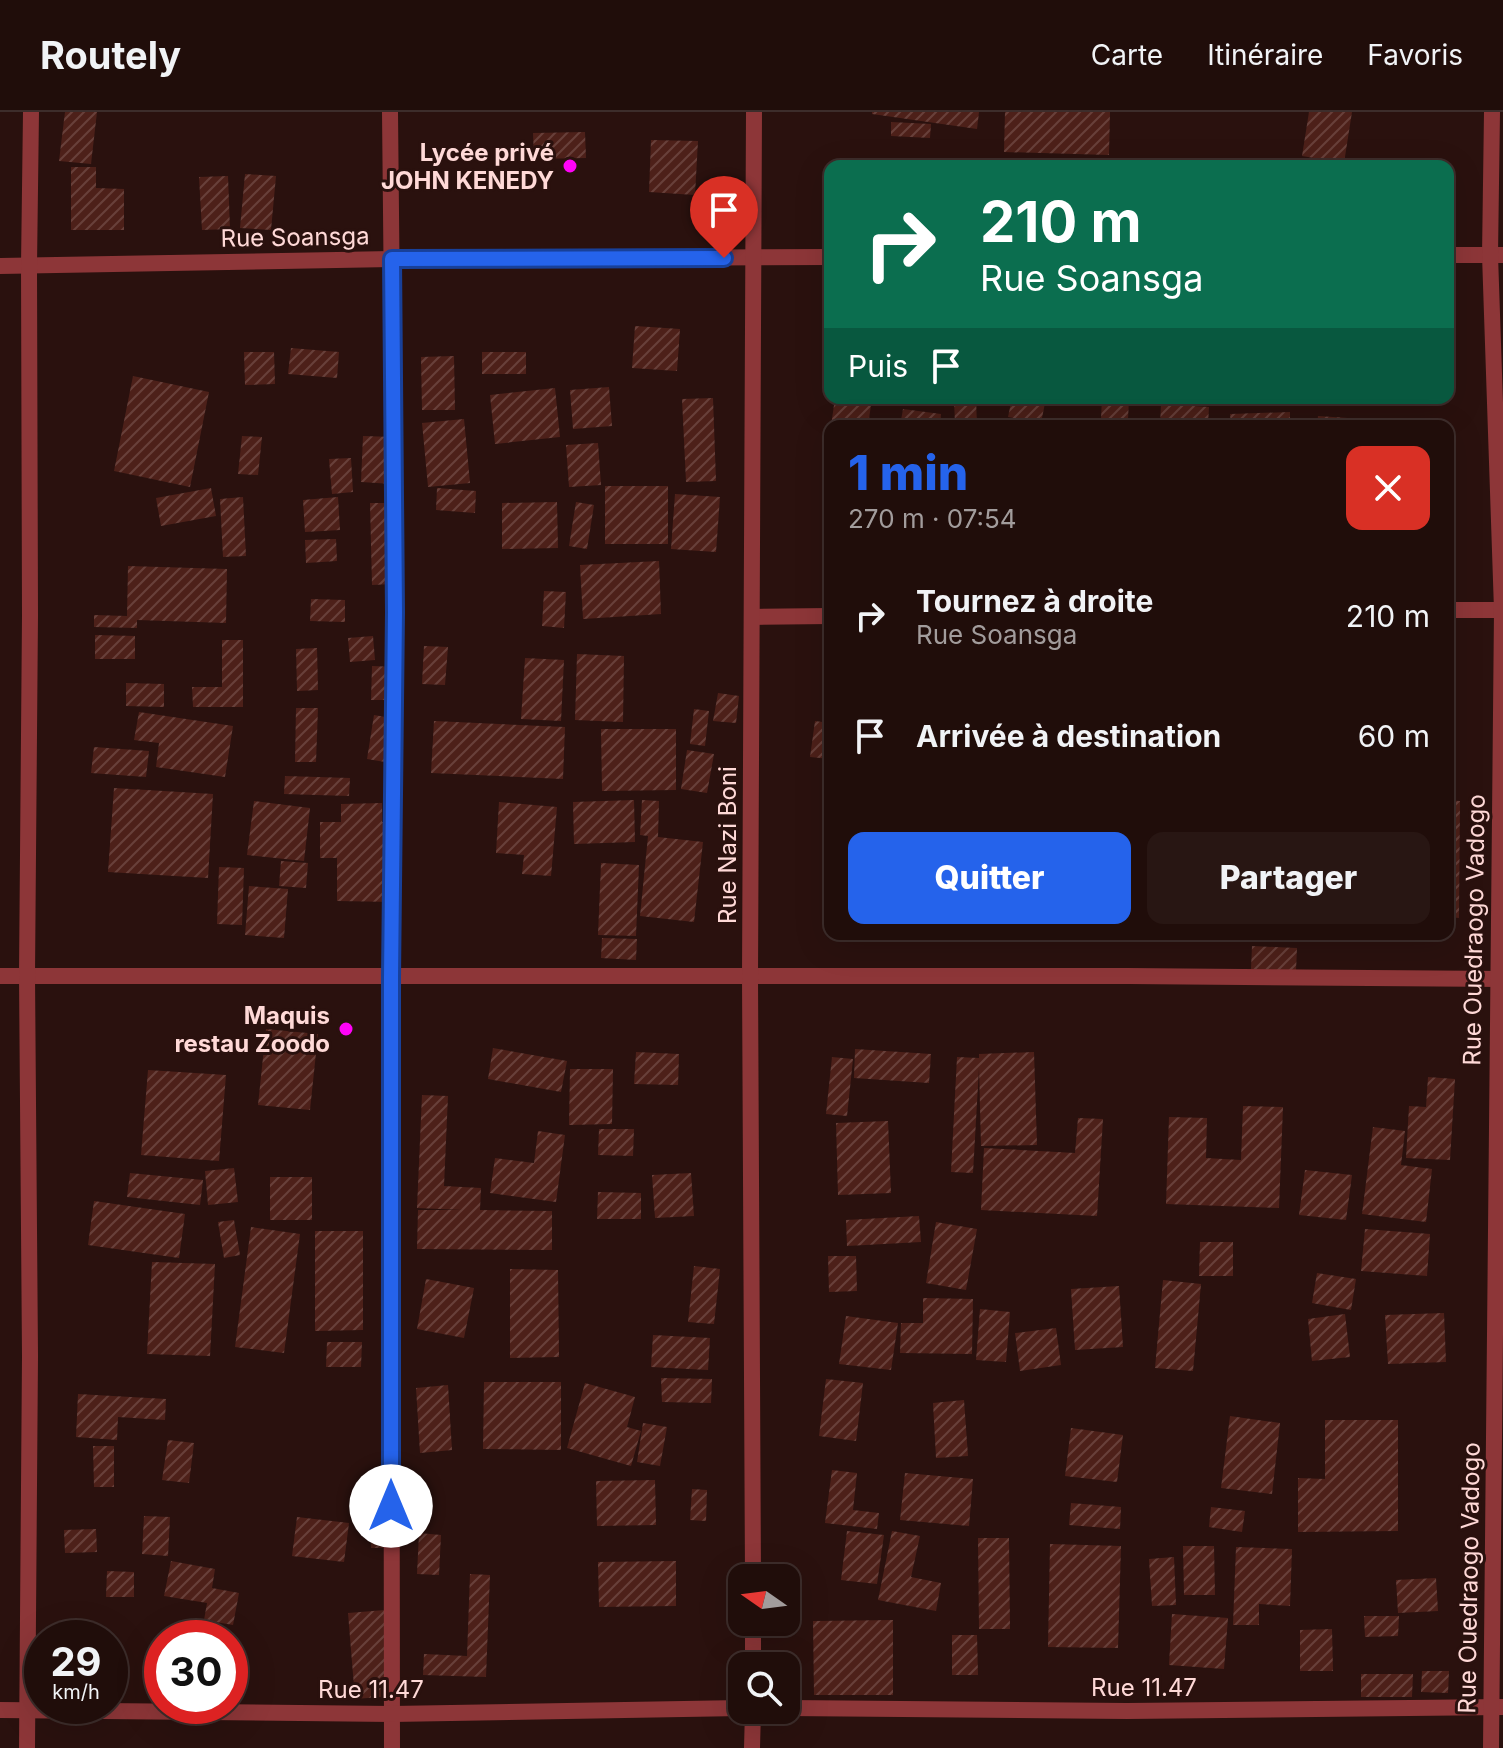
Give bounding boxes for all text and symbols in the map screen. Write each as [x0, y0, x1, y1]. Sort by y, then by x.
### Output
text: Routely [40, 32, 181, 78]
text: Carte [1091, 38, 1163, 72]
text: Itinéraire [1207, 38, 1323, 72]
text: Favoris [1367, 38, 1463, 72]
place label: Lycée privé JOHN KENEDY [381, 138, 554, 195]
marker: Lycée privé JOHN KENEDY [561, 157, 579, 175]
pin [690, 176, 758, 258]
icon: arrive [702, 188, 746, 232]
text: 210 m [980, 188, 1142, 256]
icon: right [848, 192, 952, 296]
street label: Rue Soansga [220, 221, 370, 253]
text: Rue Soansga [980, 256, 1203, 300]
icon: arrive [924, 344, 968, 388]
text: Puis [848, 348, 908, 384]
text: 1 min [848, 443, 968, 502]
button: close [1346, 446, 1430, 530]
text: 270 m · 07:54 [848, 503, 1017, 534]
text: Tournez à droite [916, 583, 1153, 619]
icon: right [848, 594, 892, 638]
text: 210 m [1346, 598, 1430, 634]
text: Rue Soansga [916, 619, 1077, 650]
icon: arrive [848, 714, 892, 758]
text: Arrivée à destination [916, 718, 1221, 754]
text: 60 m [1358, 718, 1430, 754]
street label: Rue Nazi Boni [713, 766, 742, 924]
street label: Rue Ouedraogo Vadogo [1457, 794, 1491, 1066]
button: Quitter [848, 832, 1131, 924]
button: Partager [1147, 832, 1430, 924]
place label: Maquis restau Zoodo [174, 1001, 330, 1058]
marker: Maquis restau Zoodo [337, 1020, 355, 1038]
street label: Rue Ouedraogo Vadogo [1452, 1442, 1486, 1714]
position arrow [349, 1464, 433, 1548]
north arrow [728, 1564, 800, 1636]
map controls [728, 1564, 800, 1724]
speed limit sign: 30 [144, 1620, 248, 1724]
text: 29 [50, 1637, 102, 1686]
button: search [728, 1652, 800, 1724]
street label: Rue 11.47 [1091, 1673, 1197, 1702]
street label: Rue 11.47 [318, 1675, 424, 1704]
text: km/h [52, 1680, 100, 1704]

